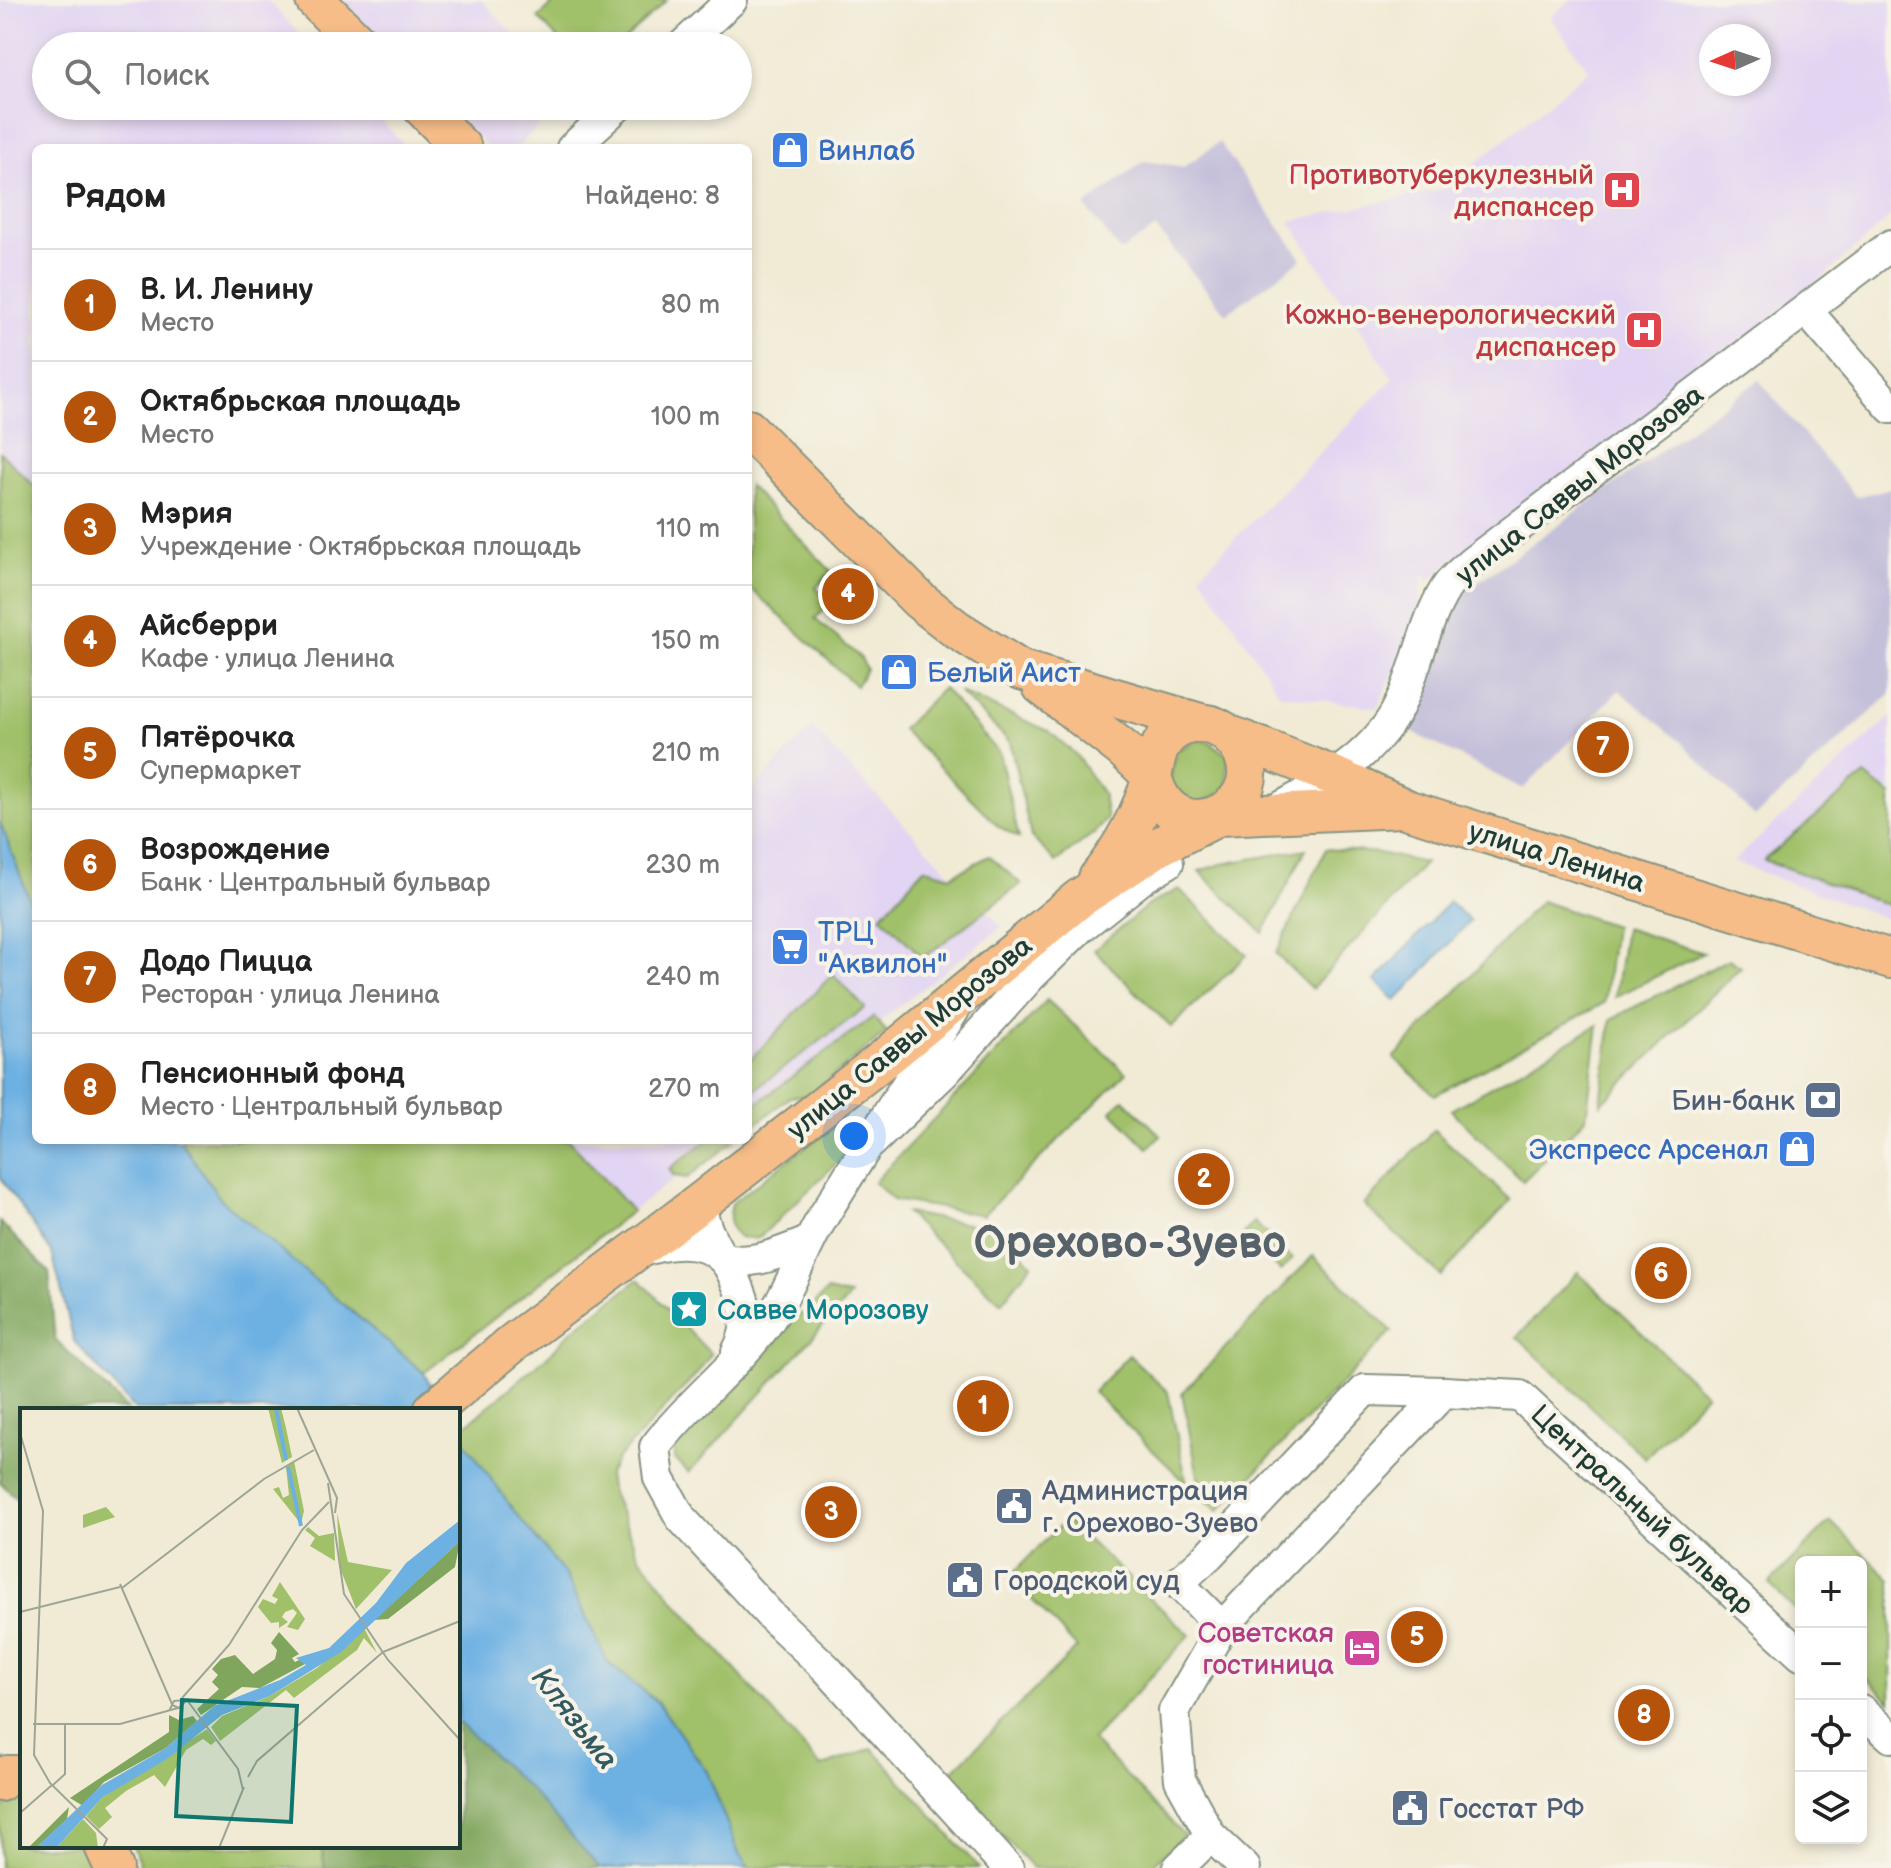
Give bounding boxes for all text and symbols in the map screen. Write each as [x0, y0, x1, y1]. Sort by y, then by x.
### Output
north arrow [1699, 24, 1771, 96]
search box [32, 32, 752, 120]
icon: search [60, 54, 104, 98]
text: Поиск [124, 58, 210, 94]
shop icon: Винлаб [769, 129, 811, 171]
place label: Винлаб [818, 135, 915, 168]
place label: Противотуберкулезный диспансер [1288, 159, 1594, 224]
hospital icon: Противотуберкулезный диспансер [1601, 169, 1643, 211]
text: Рядом [64, 176, 166, 217]
text: Найдено: 8 [584, 181, 720, 212]
text: В. И. Ленину [140, 272, 313, 308]
text: 1 [85, 290, 95, 321]
text: 80 m [661, 290, 720, 321]
place label: Кожно-венерологический диспансер [1284, 299, 1616, 364]
text: Место [140, 308, 214, 339]
hospital icon: Кожно-венерологический диспансер [1623, 309, 1665, 351]
street label: улица Саввы Морозова [1450, 378, 1711, 592]
text: Октябрьская площадь [140, 384, 461, 420]
text: 2 [82, 402, 98, 433]
text: 100 m [651, 402, 720, 433]
text: Место [140, 420, 214, 451]
text: Мэрия [140, 496, 233, 532]
text: 3 [82, 514, 98, 545]
text: 110 m [656, 514, 720, 545]
text: Учреждение · Октябрьская площадь [140, 532, 581, 563]
pin: 4 [822, 564, 874, 624]
text: Айсберри [140, 608, 278, 644]
text: 4 [82, 626, 98, 657]
text: 150 m [651, 626, 720, 657]
text: Кафе · улица Ленина [140, 644, 395, 675]
shop icon: Белый Аист [878, 651, 920, 693]
place label: Белый Аист [927, 657, 1081, 690]
pin: 7 [1577, 717, 1629, 777]
text: Пятёрочка [140, 720, 295, 756]
text: 5 [82, 738, 98, 769]
text: 210 m [651, 738, 720, 769]
text: Супермаркет [140, 756, 301, 787]
street label: улица Ленина [1465, 815, 1649, 900]
text: Возрождение [140, 832, 330, 868]
text: 6 [82, 850, 98, 881]
text: 230 m [645, 850, 720, 881]
text: Банк · Центральный бульвар [140, 868, 491, 899]
place label: ТРЦ "Аквилон" [818, 916, 947, 981]
supermarket icon: ТРЦ "Аквилон" [769, 926, 811, 968]
street label: улица Саввы Морозова [781, 929, 1039, 1147]
text: Додо Пицца [140, 944, 312, 980]
text: 7 [83, 962, 97, 993]
text: 240 m [645, 962, 720, 993]
text: Ресторан · улица Ленина [140, 980, 440, 1011]
text: Пенсионный фонд [140, 1056, 404, 1092]
text: 8 [82, 1074, 98, 1105]
text: 270 m [648, 1074, 720, 1105]
bank icon: Бин-банк [1802, 1079, 1844, 1121]
place label: Бин-банк [1671, 1085, 1795, 1118]
text: Место · Центральный бульвар [140, 1092, 503, 1123]
your location [834, 1116, 874, 1156]
shop icon: Экспресс Арсенал [1776, 1128, 1818, 1170]
place label: Экспресс Арсенал [1529, 1134, 1769, 1167]
pin: 2 [1178, 1149, 1230, 1209]
district label: Орехово-Зуево [974, 1217, 1286, 1270]
pin: 6 [1635, 1243, 1687, 1303]
place icon: Савве Морозову [668, 1288, 710, 1330]
place label: Савве Морозову [717, 1294, 929, 1327]
pin: 1 [957, 1376, 1009, 1436]
street label: Центральный бульвар [1524, 1398, 1760, 1622]
inset map [20, 1408, 460, 1848]
place label: Администрация г. Орехово-Зуево [1041, 1475, 1258, 1540]
pin: 3 [805, 1482, 857, 1542]
public building icon: Администрация г. Орехово-Зуево [993, 1485, 1035, 1527]
map controls [1795, 1556, 1867, 1844]
button: + [1795, 1556, 1867, 1628]
public building icon: Городской суд [944, 1559, 986, 1601]
place label: Городской суд [993, 1565, 1180, 1598]
pin: 5 [1391, 1607, 1443, 1667]
place label: Советская гостиница [1197, 1617, 1334, 1682]
hotel icon: Советская гостиница [1341, 1627, 1383, 1669]
button: − [1795, 1628, 1867, 1700]
water label: Клязьма [523, 1660, 625, 1777]
pin: 8 [1618, 1685, 1670, 1745]
button: locate [1795, 1700, 1867, 1772]
button: layers [1795, 1772, 1867, 1844]
public building icon: Госстат РФ [1389, 1787, 1431, 1829]
place label: Госстат РФ [1438, 1793, 1585, 1826]

